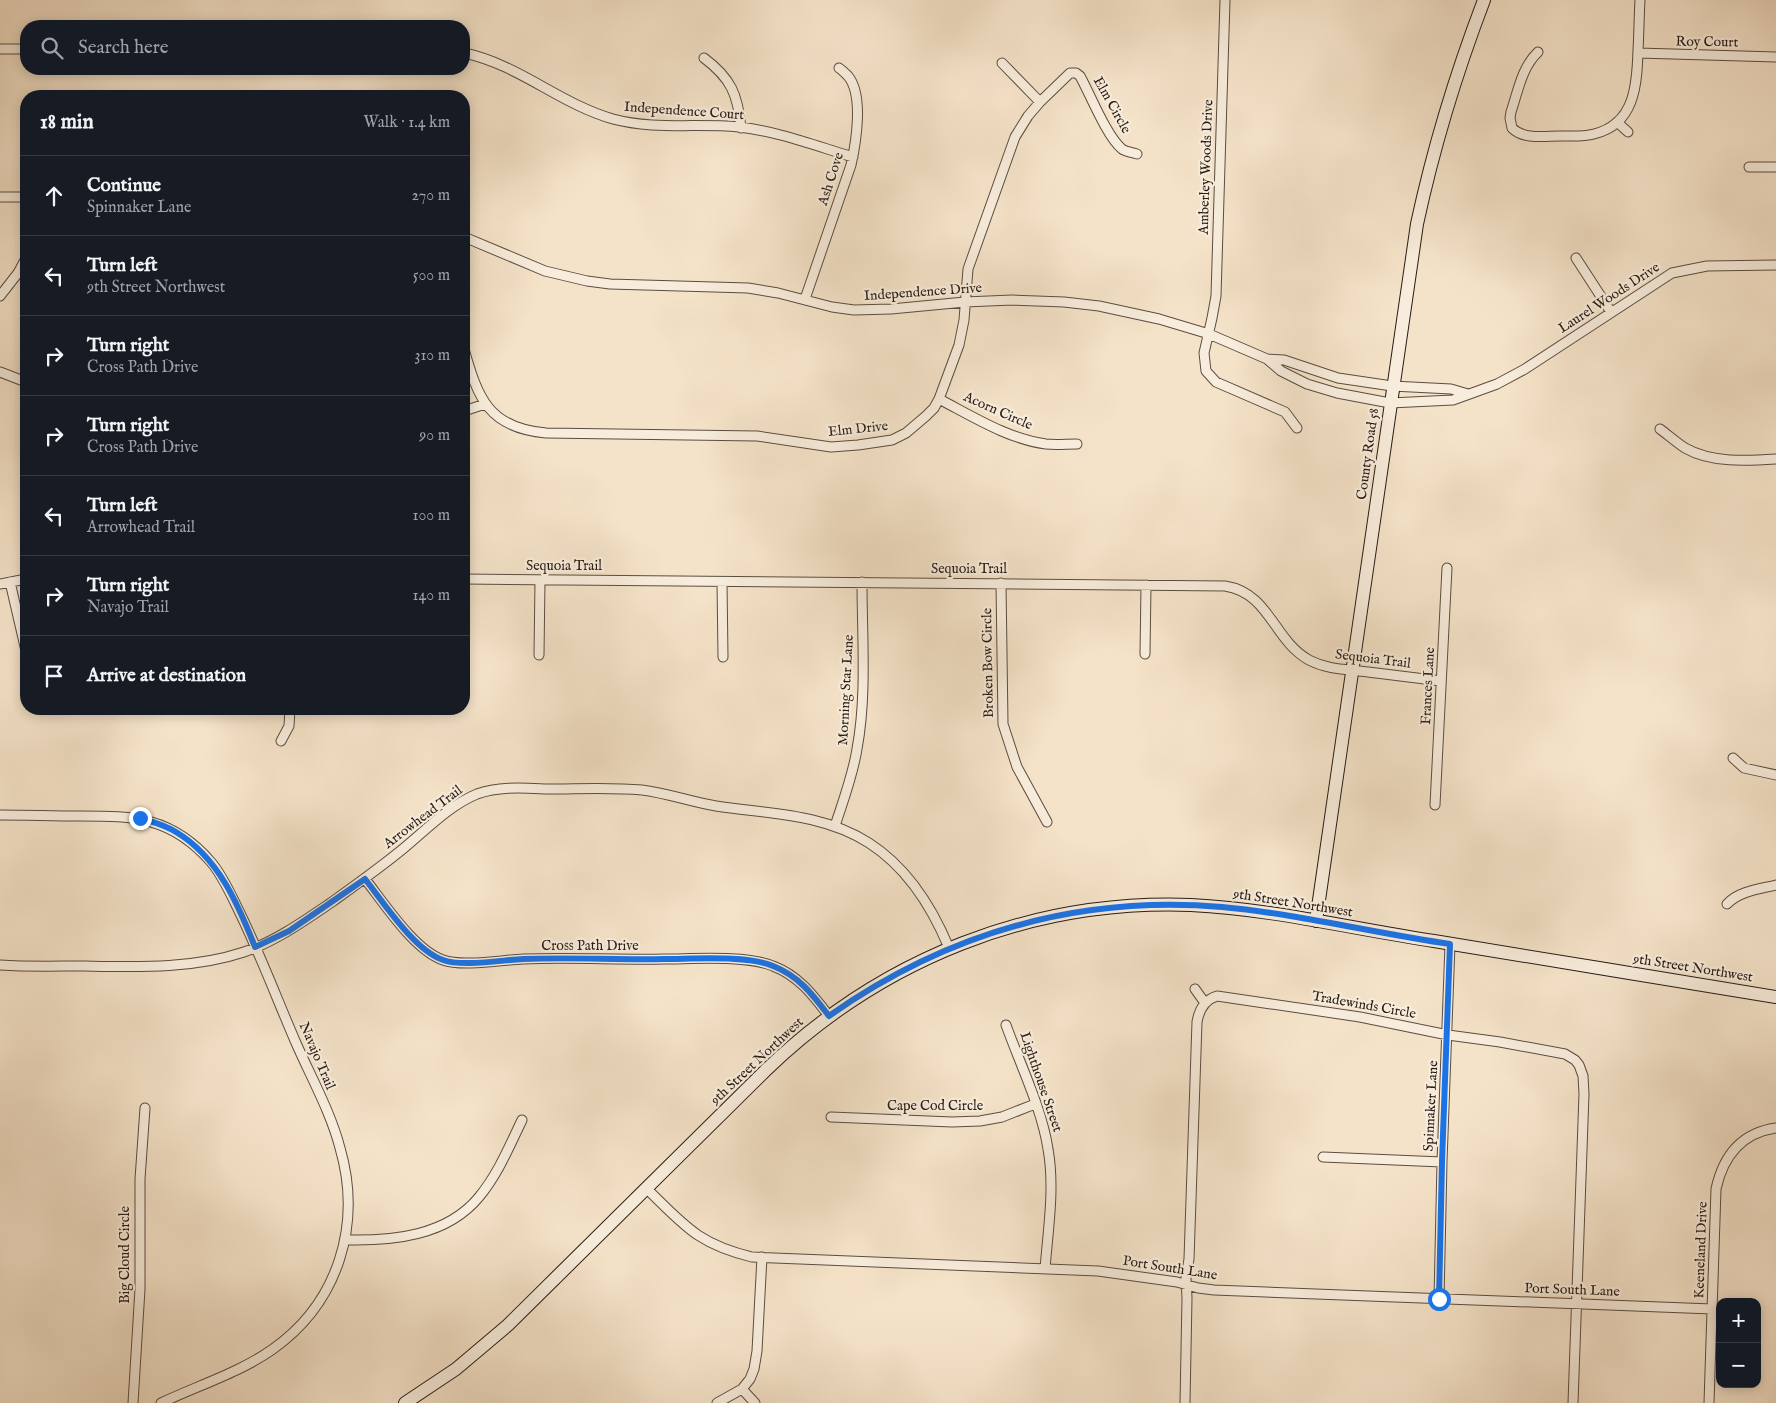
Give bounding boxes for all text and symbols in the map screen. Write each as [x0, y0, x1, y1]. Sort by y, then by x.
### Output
search box [20, 20, 470, 75]
street label: Roy Court [1676, 32, 1739, 52]
icon: search [38, 34, 66, 62]
text: Search here [78, 36, 169, 60]
street label: Elm Circle [1089, 73, 1135, 137]
street label: Independence Court [623, 98, 745, 124]
street label: Amberley Woods Drive [1195, 99, 1217, 236]
text: 18 min [40, 109, 94, 136]
text: Walk · 1.4 km [364, 113, 450, 133]
street label: Ash Cove [814, 150, 848, 209]
text: Continue [87, 174, 161, 198]
icon: ahead [40, 182, 68, 210]
text: 270 m [411, 186, 450, 206]
text: Spinnaker Lane [87, 198, 191, 218]
text: Turn left [87, 254, 158, 278]
street label: Laurel Woods Drive [1555, 258, 1664, 338]
icon: left [40, 262, 68, 290]
text: 500 m [413, 266, 450, 286]
text: 9th Street Northwest [87, 278, 225, 298]
street label: Independence Drive [863, 279, 983, 305]
text: Turn right [87, 334, 169, 358]
icon: right [40, 342, 68, 370]
text: 310 m [414, 346, 450, 366]
text: Cross Path Drive [87, 358, 198, 378]
street label: Acorn Circle [960, 387, 1036, 434]
street label: County Road 58 [1353, 407, 1383, 501]
text: Turn right [87, 414, 169, 438]
street label: Elm Drive [827, 417, 889, 441]
icon: right [40, 422, 68, 450]
text: 90 m [419, 426, 450, 446]
text: Cross Path Drive [87, 438, 198, 458]
text: Turn left [87, 494, 158, 518]
icon: left [40, 502, 68, 530]
text: 100 m [413, 506, 450, 526]
text: Arrowhead Trail [87, 518, 195, 538]
street label: Sequoia Trail [526, 557, 602, 575]
street label: Sequoia Trail [931, 560, 1007, 578]
text: Turn right [87, 574, 169, 598]
icon: right [40, 582, 68, 610]
text: 140 m [412, 586, 450, 606]
text: Navajo Trail [87, 598, 169, 618]
street label: Broken Bow Circle [978, 607, 998, 718]
street label: Morning Star Lane [834, 633, 858, 746]
street label: Sequoia Trail [1334, 645, 1412, 673]
street label: Frances Lane [1417, 646, 1439, 725]
icon: arrive [40, 662, 68, 690]
text: Arrive at destination [87, 664, 246, 688]
street label: Arrowhead Trail [379, 781, 466, 853]
route end [129, 807, 152, 830]
street label: 9th Street Northwest [1231, 884, 1354, 921]
street label: Cross Path Drive [541, 937, 639, 955]
street label: 9th Street Northwest [1631, 949, 1754, 986]
street label: Tradewinds Circle [1311, 987, 1418, 1023]
street label: 9th Street Northwest [706, 1013, 808, 1110]
street label: Navajo Trail [295, 1020, 339, 1093]
street label: Lighthouse Street [1015, 1030, 1067, 1135]
street label: Spinnaker Lane [1420, 1059, 1442, 1152]
street label: Cape Cod Circle [887, 1097, 984, 1115]
street label: Keeneland Drive [1690, 1200, 1712, 1299]
street label: Big Cloud Circle [116, 1206, 134, 1304]
street label: Port South Lane [1121, 1252, 1219, 1284]
street label: Port South Lane [1524, 1279, 1621, 1301]
route start [1428, 1288, 1451, 1311]
map controls [1716, 1298, 1761, 1388]
button: + [1716, 1298, 1761, 1343]
button: − [1716, 1343, 1761, 1388]

